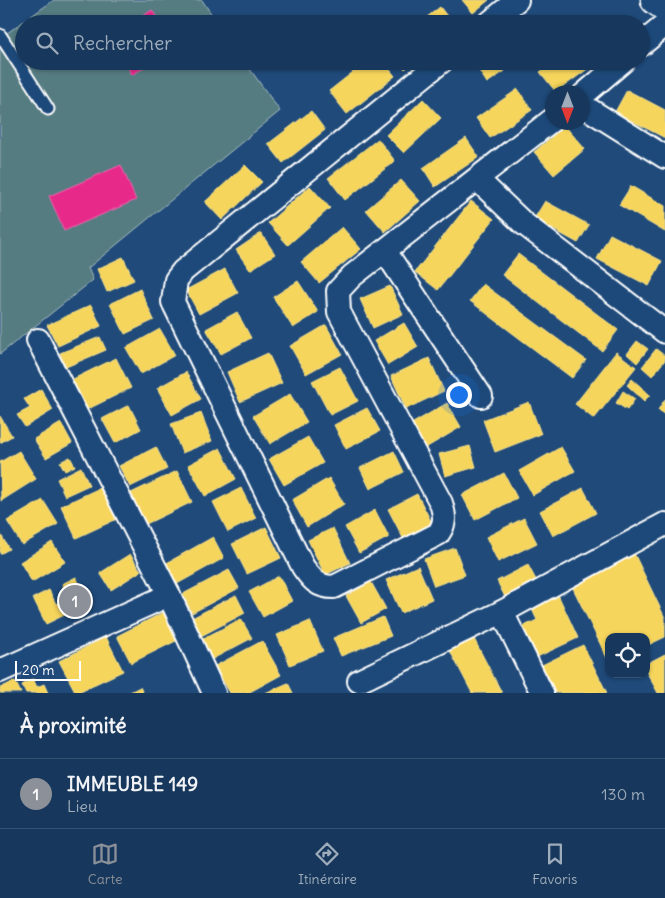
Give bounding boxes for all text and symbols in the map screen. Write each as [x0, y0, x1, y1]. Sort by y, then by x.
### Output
search box [15, 15, 650, 70]
icon: search [33, 29, 61, 57]
text: Rechercher [73, 31, 172, 55]
north arrow [545, 85, 590, 130]
your location [446, 382, 472, 408]
pin: 1 [59, 582, 91, 620]
map controls [605, 633, 650, 678]
button: locate [605, 633, 650, 678]
scale bar [15, 658, 81, 681]
text: 20 m [22, 661, 55, 679]
text: À proximité [20, 712, 127, 739]
text: IMMEUBLE 149 [67, 772, 198, 796]
text: 1 [33, 784, 39, 804]
text: 130 m [601, 784, 645, 804]
text: Lieu [67, 796, 97, 816]
tab: Carte [88, 840, 123, 888]
tab: Itinéraire [298, 840, 357, 888]
tab: Favoris [532, 840, 577, 888]

